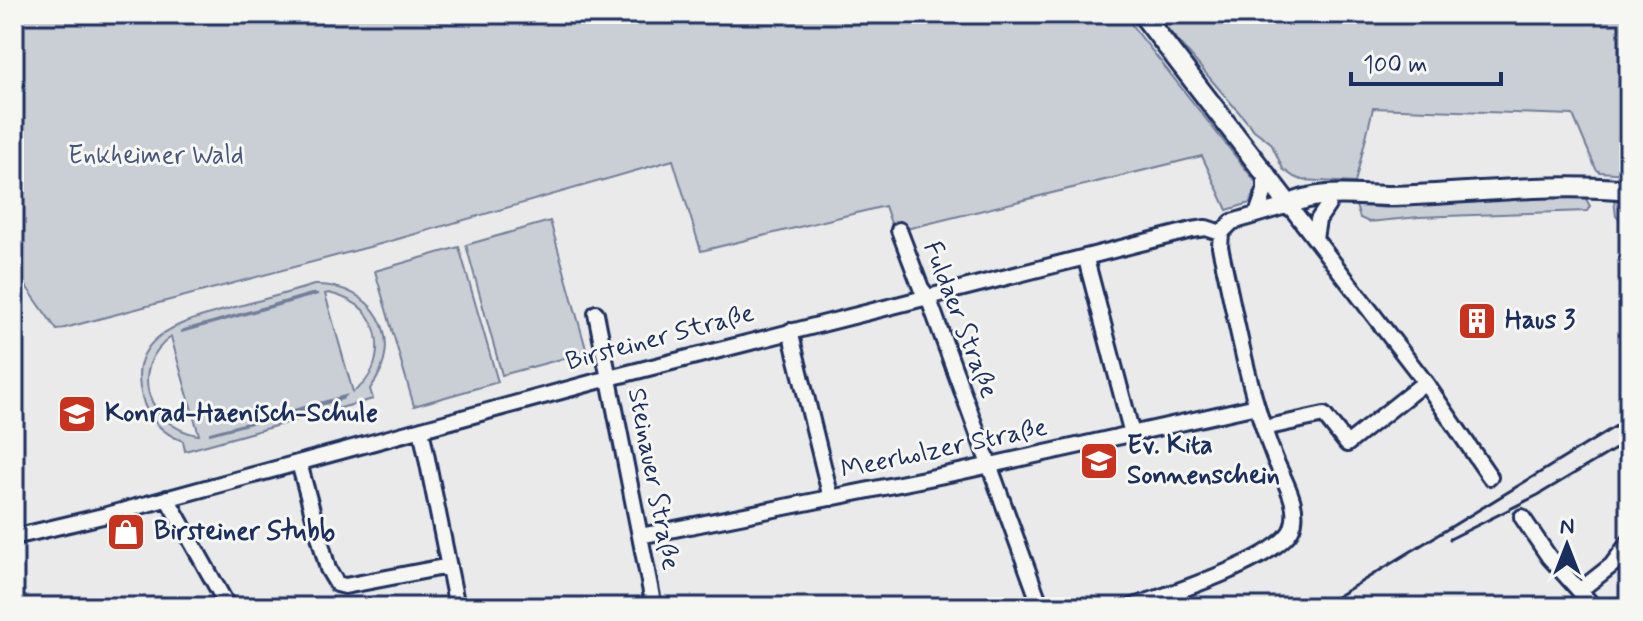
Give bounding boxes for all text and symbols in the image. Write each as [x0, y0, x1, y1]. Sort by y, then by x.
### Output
scale bar [1351, 36, 1501, 86]
text: 100 m [1363, 50, 1427, 81]
park label: Enkheimer Wald [68, 139, 244, 173]
street label: Fuldaer Straße [915, 237, 1006, 403]
street label: Birsteiner Straße [562, 296, 758, 379]
building icon: Haus 3 [1456, 300, 1498, 342]
place label: Haus 3 [1505, 304, 1576, 338]
street label: Steinauer Straße [619, 385, 687, 573]
school or university icon: Konrad-Haenisch-Schule [56, 393, 98, 435]
place label: Konrad-Haenisch-Schule [105, 397, 378, 431]
street label: Meerholzer Straße [838, 410, 1050, 487]
place label: Ev. Kita Sonnenschein [1127, 429, 1280, 493]
school or university icon: Ev. Kita Sonnenschein [1078, 440, 1120, 482]
north arrow [1527, 505, 1607, 585]
shop icon: Birsteiner Stubb [105, 511, 147, 553]
text: N [1560, 513, 1574, 541]
place label: Birsteiner Stubb [154, 515, 335, 549]

